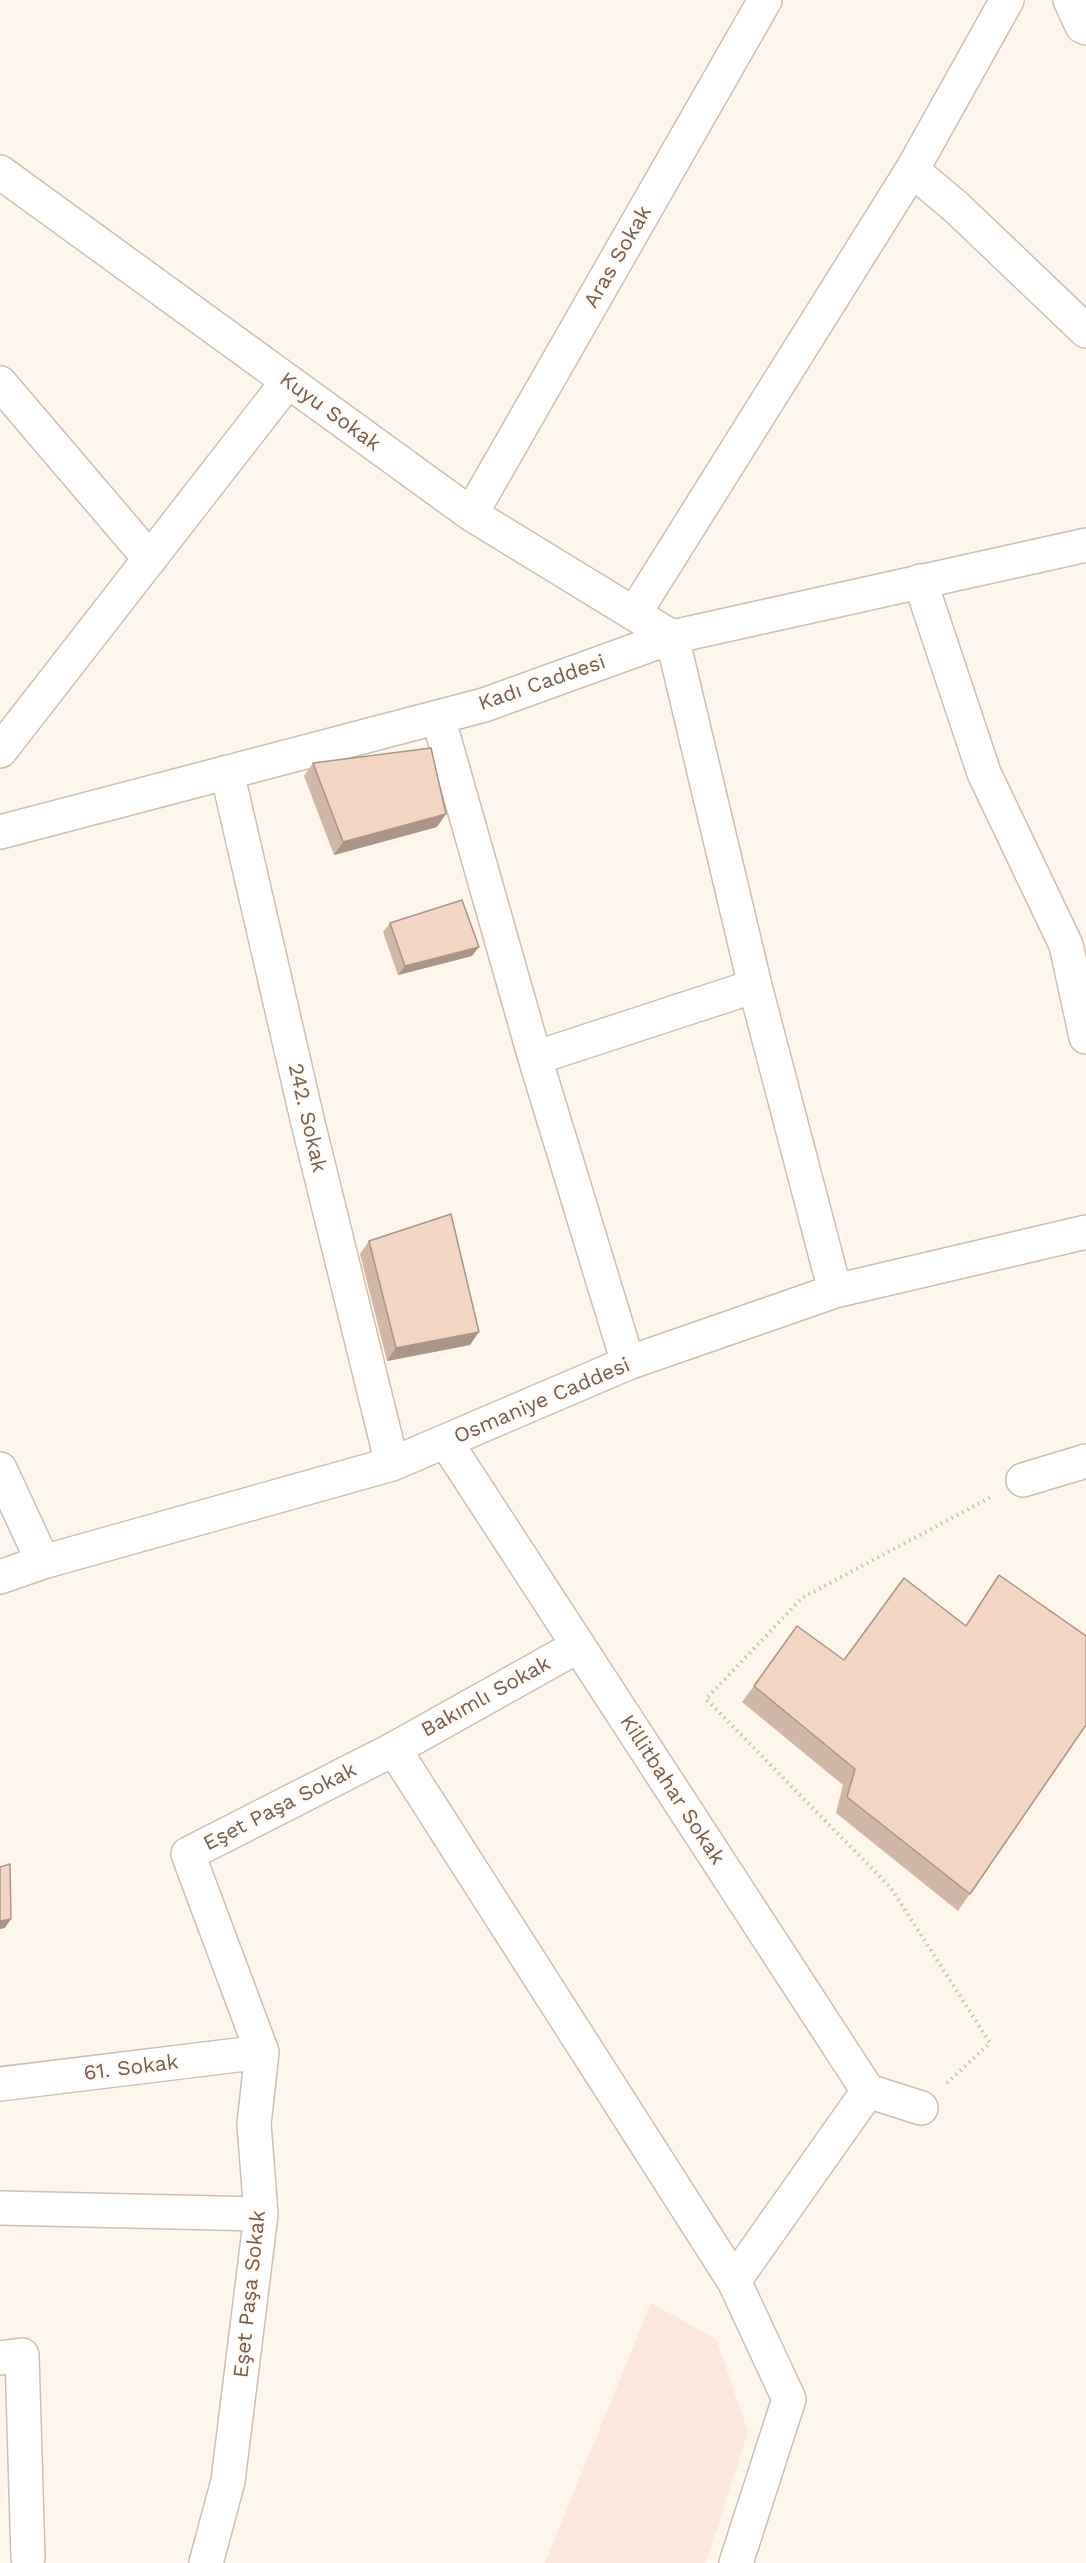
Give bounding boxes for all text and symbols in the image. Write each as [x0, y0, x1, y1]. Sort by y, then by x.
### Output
street label: Aras Sokak [579, 201, 657, 313]
street label: Kuyu Sokak [275, 367, 385, 457]
street label: Kadı Caddesi [475, 649, 609, 717]
street label: 242. Sokak [282, 1061, 332, 1175]
street label: Osmaniye Caddesi [450, 1353, 634, 1449]
street label: Bakımlı Sokak [417, 1651, 555, 1743]
street label: Killitbahar Sokak [614, 1710, 730, 1870]
street label: Eşet Paşa Sokak [199, 1758, 361, 1856]
street label: 61. Sokak [82, 2050, 180, 2086]
street label: Eşet Paşa Sokak [229, 2209, 271, 2379]

